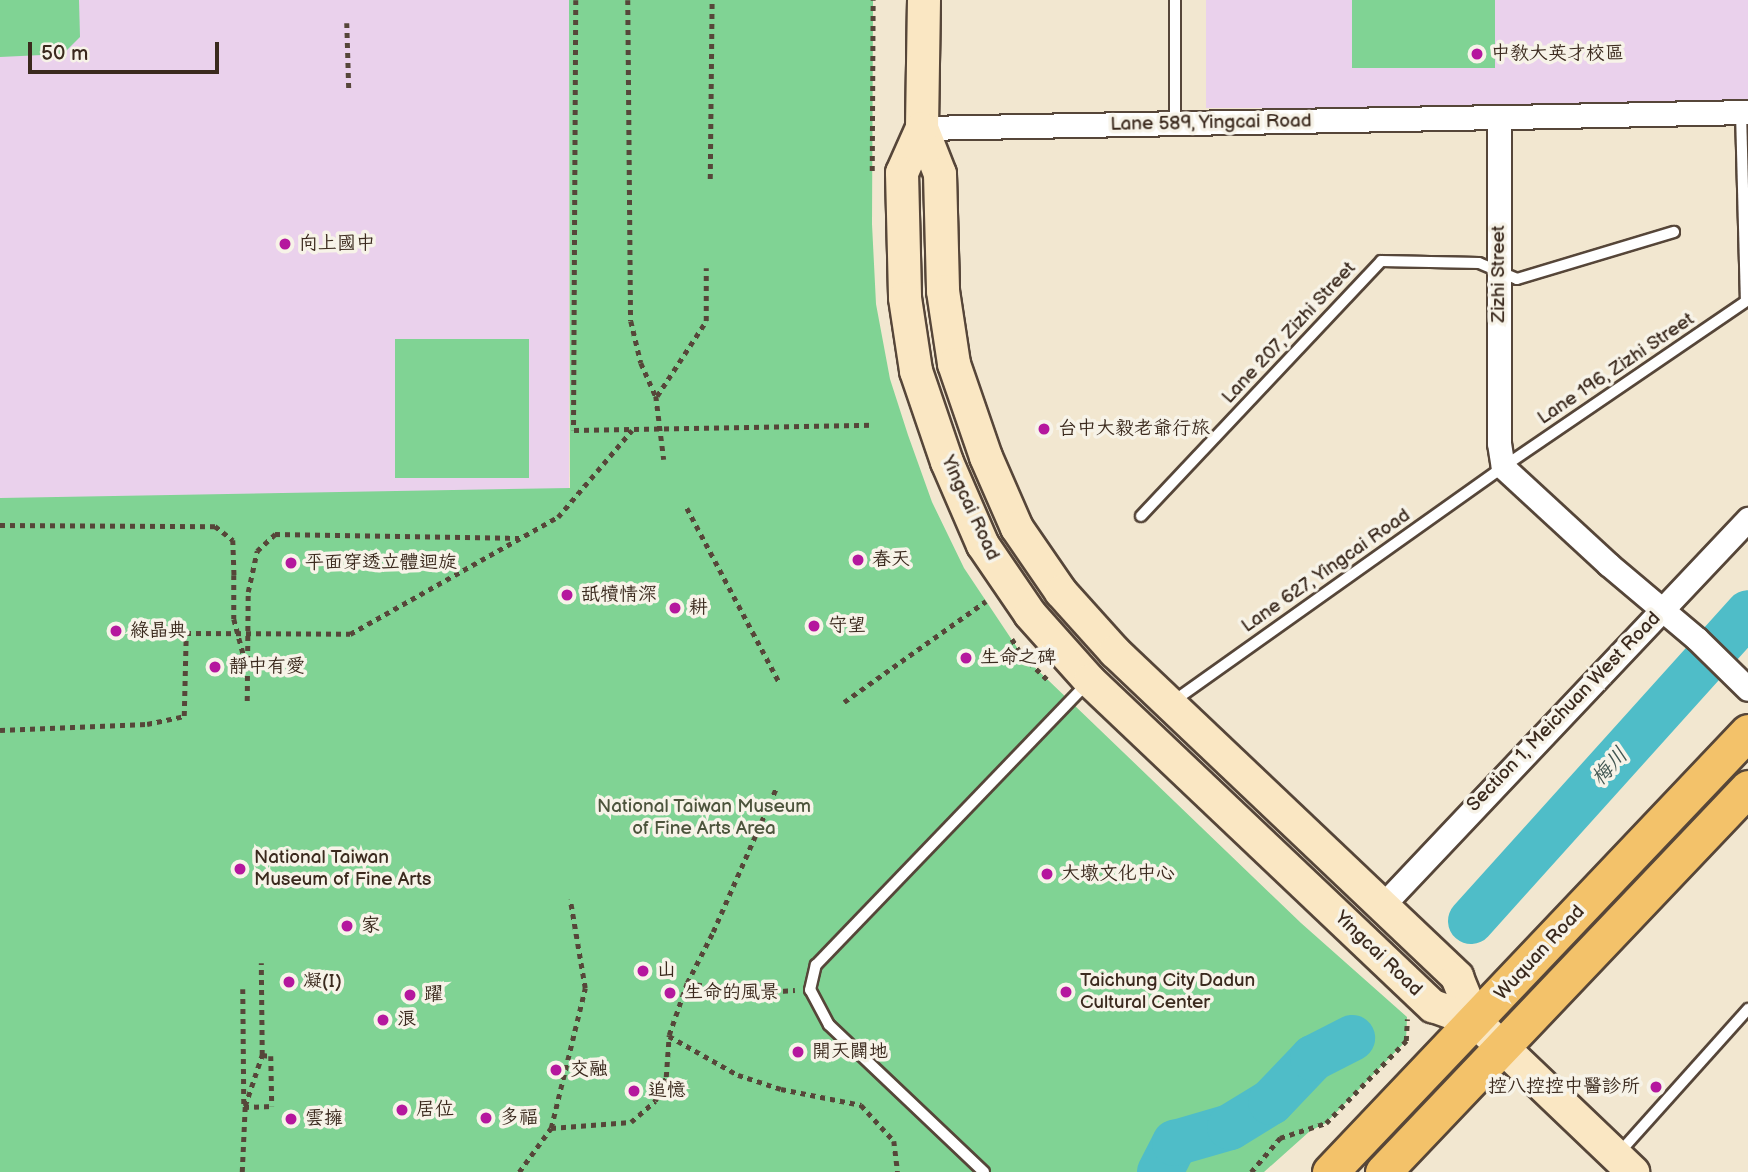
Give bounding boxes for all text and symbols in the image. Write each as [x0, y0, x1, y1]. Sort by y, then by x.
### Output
scale bar [32, 28, 222, 72]
text: 50 m [41, 41, 88, 66]
place label: 中教大英才校區 [1491, 43, 1624, 65]
marker: 中教大英才校區 [1469, 46, 1485, 62]
street label: Lane 589, Yingcai Road [1110, 110, 1312, 136]
street label: Zizhi Street [1488, 225, 1510, 323]
place label: 向上國中 [299, 233, 375, 255]
marker: 向上國中 [277, 236, 293, 252]
street label: Lane 207, Zizhi Street [1217, 257, 1361, 409]
street label: Lane 196, Zizhi Street [1533, 308, 1699, 430]
place label: 台中大毅老爺行旅 [1058, 418, 1210, 440]
marker: 台中大毅老爺行旅 [1036, 421, 1052, 437]
street label: Yingcai Road [936, 452, 1004, 564]
street label: Lane 627, Yingcai Road [1237, 504, 1415, 638]
place label: 春天 [872, 549, 910, 571]
place label: 平面穿透立體迴旋 [305, 552, 457, 574]
marker: 春天 [850, 552, 866, 568]
marker: 平面穿透立體迴旋 [283, 555, 299, 571]
place label: 舐犢情深 [581, 584, 657, 606]
marker: 舐犢情深 [559, 587, 575, 603]
place label: 耕 [689, 597, 708, 619]
marker: 耕 [667, 600, 683, 616]
street label: Section 1, Meichuan West Road [1462, 607, 1666, 817]
place label: 守望 [828, 615, 866, 637]
marker: 守望 [806, 618, 822, 634]
place label: 綠晶典 [130, 620, 187, 642]
marker: 綠晶典 [108, 623, 124, 639]
place label: 生命之碑 [980, 647, 1056, 669]
marker: 生命之碑 [958, 650, 974, 666]
place label: 靜中有愛 [229, 656, 305, 678]
marker: 靜中有愛 [207, 659, 223, 675]
water label: 梅川 [1587, 743, 1633, 791]
park label: National Taiwan Museum of Fine Arts Area [597, 796, 811, 840]
place label: National Taiwan Museum of Fine Arts [254, 847, 431, 891]
marker: National Taiwan Museum of Fine Arts [232, 861, 248, 877]
place label: 大墩文化中心 [1061, 863, 1175, 885]
marker: 大墩文化中心 [1039, 866, 1055, 882]
street label: Wuquan Road [1490, 901, 1590, 1005]
street label: Yingcai Road [1330, 907, 1426, 1001]
place label: 家 [361, 915, 380, 937]
marker: 家 [339, 918, 355, 934]
place label: 山 [657, 960, 676, 982]
marker: 山 [635, 963, 651, 979]
place label: Taichung City Dadun Cultural Center [1080, 970, 1257, 1014]
place label: 凝(I) [303, 971, 342, 993]
marker: 凝(I) [281, 974, 297, 990]
place label: 生命的風景 [684, 982, 779, 1004]
place label: 躍 [424, 984, 443, 1006]
marker: Taichung City Dadun Cultural Center [1058, 984, 1074, 1000]
marker: 生命的風景 [662, 985, 678, 1001]
marker: 躍 [402, 987, 418, 1003]
place label: 浪 [397, 1009, 416, 1031]
marker: 浪 [375, 1012, 391, 1028]
place label: 開天闢地 [812, 1041, 888, 1063]
marker: 開天闢地 [790, 1044, 806, 1060]
place label: 交融 [570, 1059, 608, 1081]
marker: 交融 [548, 1062, 564, 1078]
place label: 控八控控中醫診所 [1488, 1076, 1640, 1098]
marker: 控八控控中醫診所 [1646, 1077, 1666, 1097]
place label: 追憶 [648, 1080, 686, 1102]
marker: 追憶 [626, 1083, 642, 1099]
place label: 居位 [416, 1099, 454, 1121]
marker: 居位 [394, 1102, 410, 1118]
place label: 多福 [500, 1107, 538, 1129]
place label: 雲擁 [305, 1108, 343, 1130]
marker: 多福 [478, 1110, 494, 1126]
marker: 雲擁 [283, 1111, 299, 1127]

